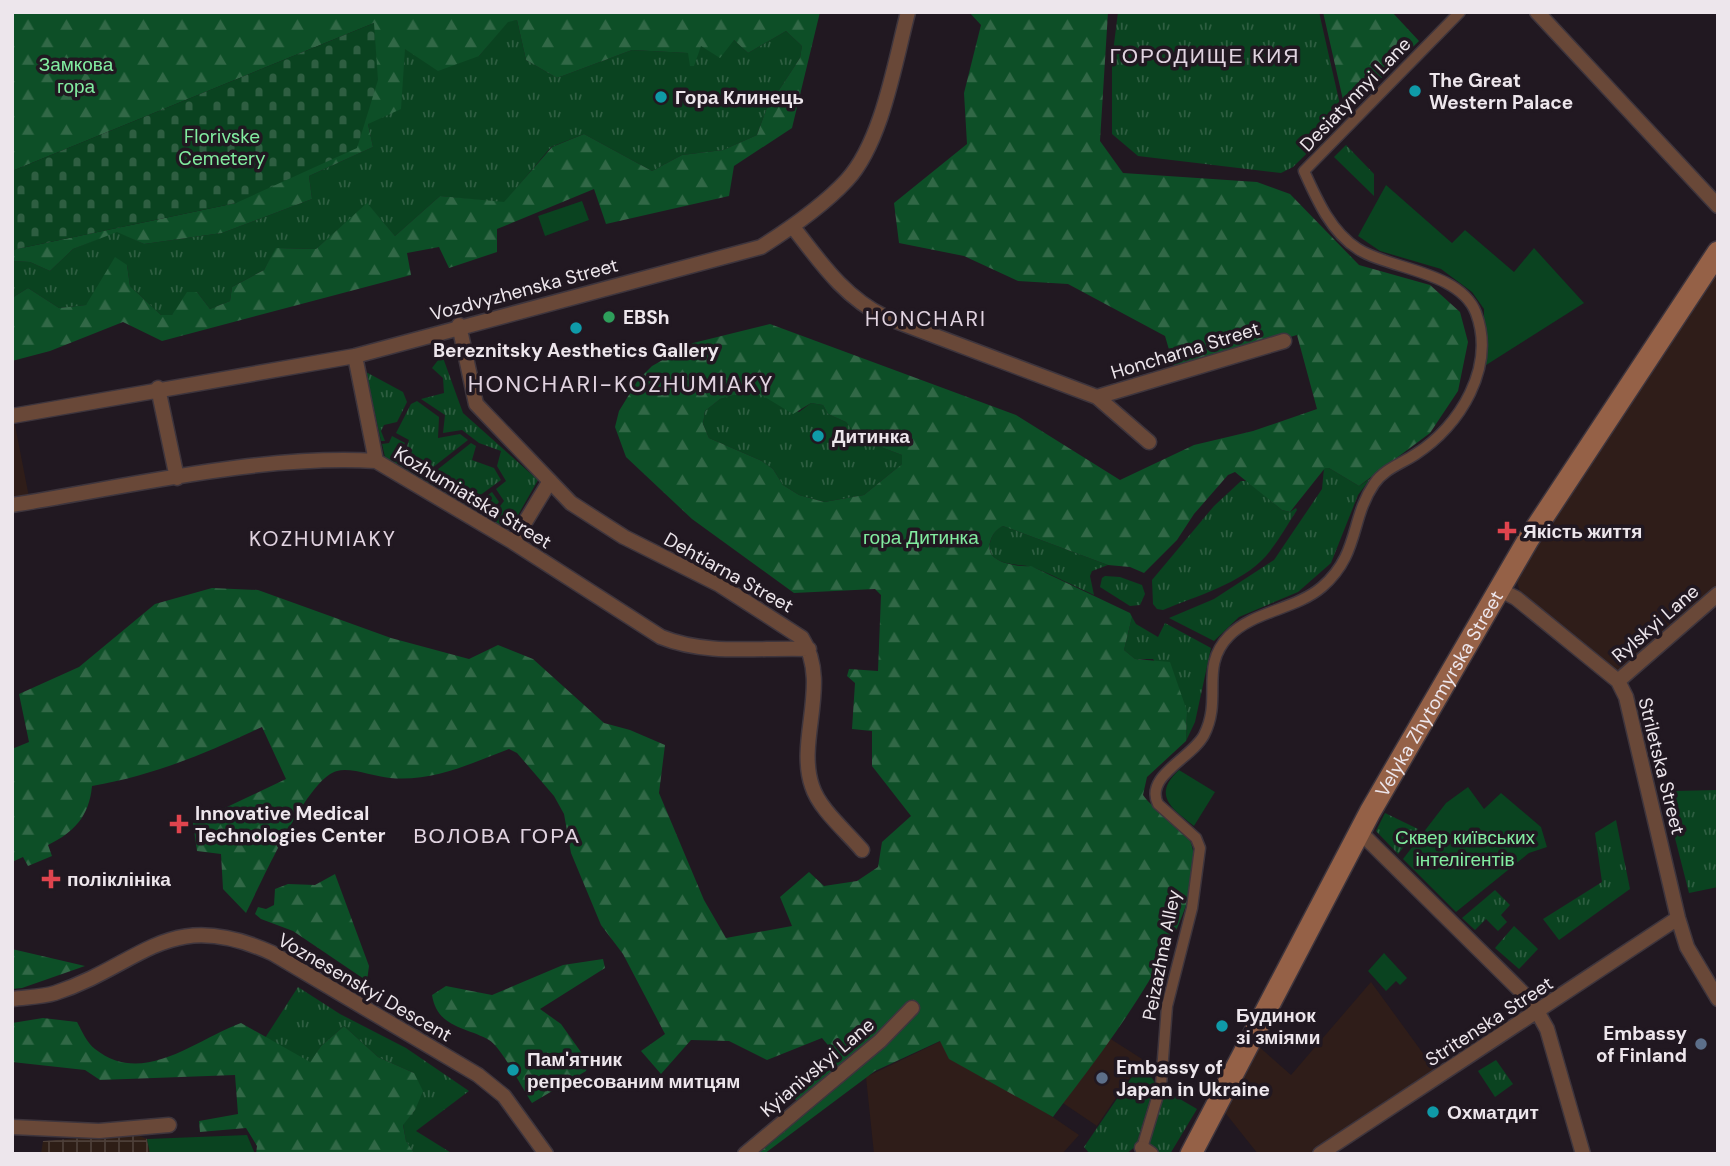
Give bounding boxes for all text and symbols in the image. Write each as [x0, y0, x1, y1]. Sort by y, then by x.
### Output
street label: Desiatynnyi Lane [1294, 32, 1416, 157]
district label: ГОРОДИЩЕ КИЯ [1109, 42, 1301, 70]
park label: Замкова гора [39, 52, 114, 99]
place label: The Great Western Palace [1429, 68, 1573, 115]
marker: The Great Western Palace [1407, 83, 1423, 99]
place label: Гора Клинець [675, 85, 804, 110]
marker: Гора Клинець [653, 89, 669, 105]
park label: Florivske Cemetery [178, 124, 266, 171]
street label: Vozdvyzhenska Street [427, 252, 621, 327]
place label: EBSh [623, 305, 669, 330]
district label: HONCHARI [865, 305, 987, 333]
marker: EBSh [601, 309, 617, 325]
street label: Honcharna Street [1108, 316, 1263, 385]
marker: Bereznitsky Aesthetics Gallery [568, 320, 584, 336]
place label: Bereznitsky Aesthetics Gallery [433, 338, 720, 363]
district label: HONCHARI-KOZHUMIAKY [468, 369, 774, 399]
place label: Дитинка [832, 424, 910, 449]
marker: Дитинка [810, 428, 826, 444]
street label: Kozhumiatska Street [389, 440, 556, 554]
place label: Якість життя [1523, 519, 1642, 544]
marker: Якість життя [1497, 521, 1517, 541]
district label: KOZHUMIAKY [249, 525, 397, 553]
park label: гора Дитинка [863, 525, 979, 550]
street label: Dehtiarna Street [660, 527, 798, 618]
street label: Rylskyi Lane [1607, 579, 1704, 668]
street label: Velyka Zhytomyrska Street [1370, 586, 1509, 802]
street label: Striletska Street [1632, 695, 1691, 837]
place label: Innovative Medical Technologies Center [195, 801, 386, 848]
marker: Innovative Medical Technologies Center [169, 814, 189, 834]
district label: ВОЛОВА ГОРА [413, 822, 581, 850]
park label: Сквер київських інтелігентів [1395, 825, 1536, 872]
place label: поліклініка [67, 867, 171, 892]
marker: поліклініка [41, 869, 61, 889]
street label: Peizazhna Alley [1137, 887, 1187, 1023]
street label: Voznesenskyi Descent [273, 927, 456, 1048]
street label: Stritenska Street [1421, 971, 1558, 1072]
place label: Будинок зі зміями [1236, 1003, 1320, 1050]
street label: Kyianivskyi Lane [755, 1012, 880, 1123]
marker: Будинок зі зміями [1214, 1018, 1230, 1034]
place label: Embassy of Finland [1596, 1021, 1688, 1068]
marker: Embassy of Finland [1693, 1036, 1709, 1052]
place label: Пам'ятник репресованим митцям [527, 1047, 740, 1094]
place label: Embassy of Japan in Ukraine [1116, 1055, 1270, 1102]
marker: Пам'ятник репресованим митцям [505, 1062, 521, 1078]
marker: Embassy of Japan in Ukraine [1094, 1070, 1110, 1086]
place label: Охматдит [1447, 1100, 1539, 1125]
marker: Охматдит [1425, 1104, 1441, 1120]

